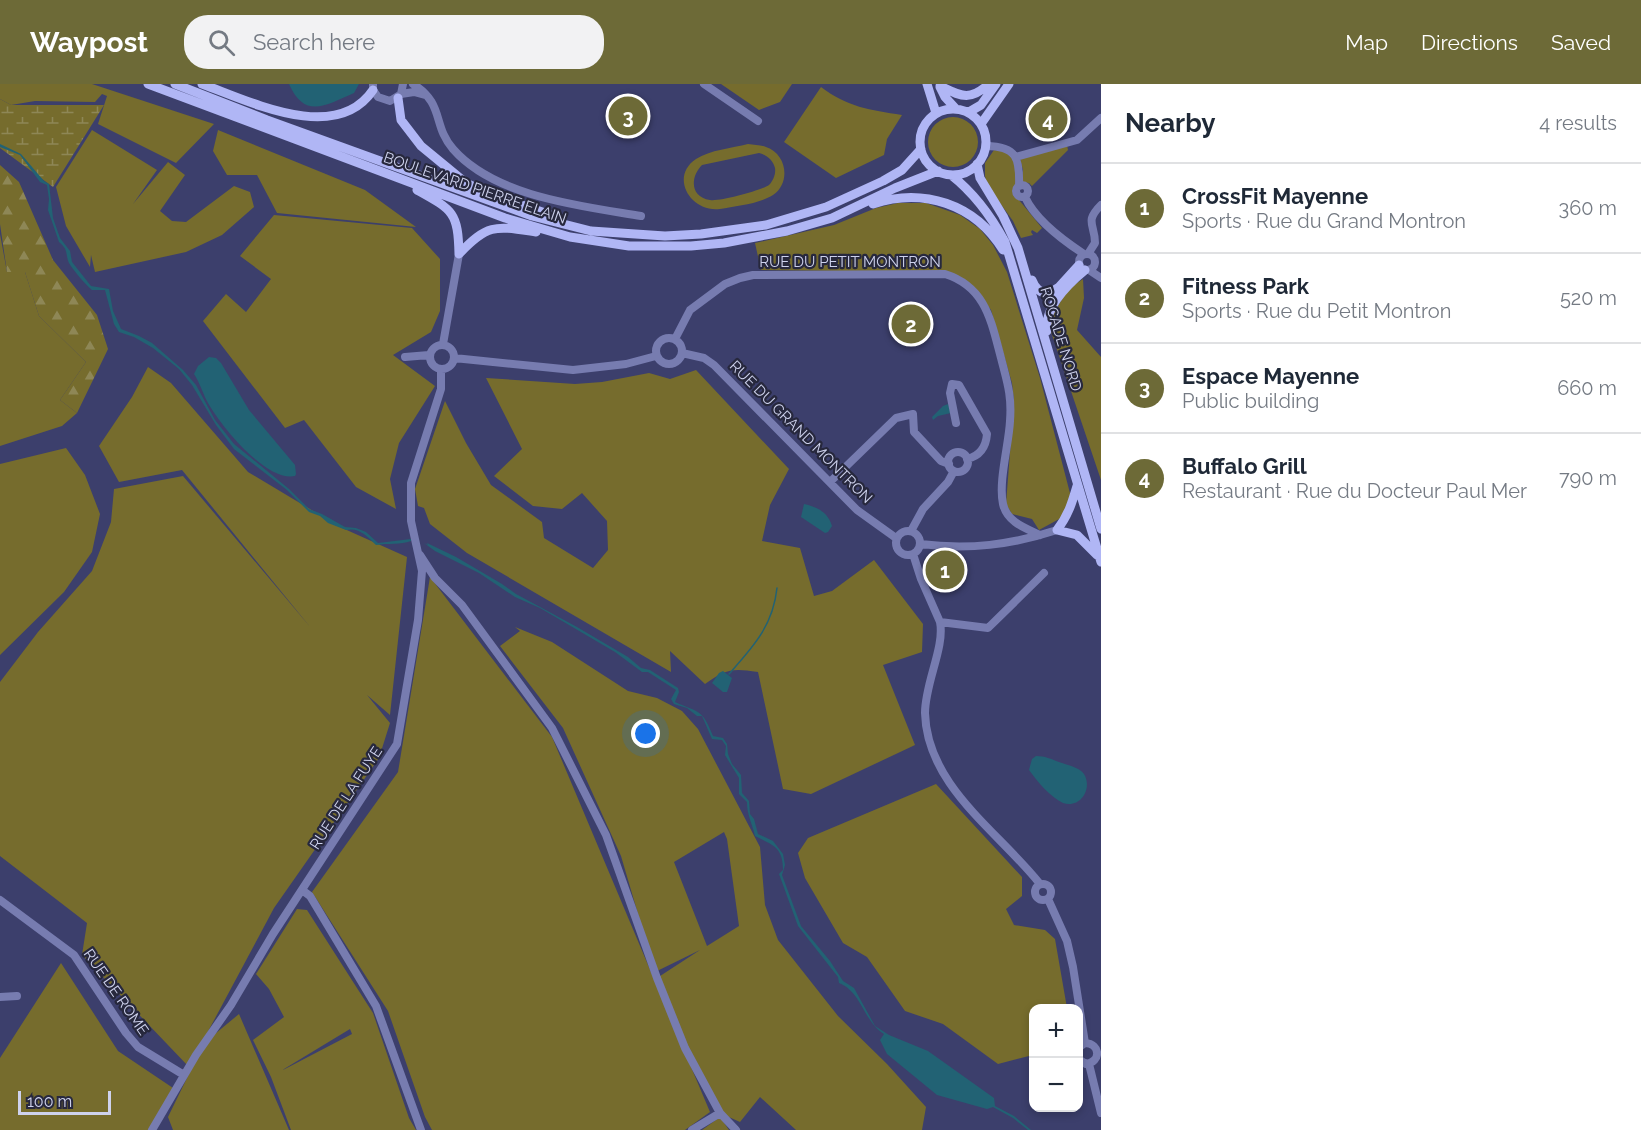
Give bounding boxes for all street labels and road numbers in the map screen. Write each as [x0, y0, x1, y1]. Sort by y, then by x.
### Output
street label: BOULEVARD PIERRE ELAIN [381, 148, 569, 228]
street label: RUE DU PETIT MONTRON [759, 253, 941, 271]
street label: ROCADE NORD [1037, 285, 1086, 394]
street label: RUE DU GRAND MONTRON [726, 357, 876, 507]
street label: RUE DE LA FUYE [306, 743, 386, 853]
street label: RUE DE ROME [80, 945, 152, 1039]

